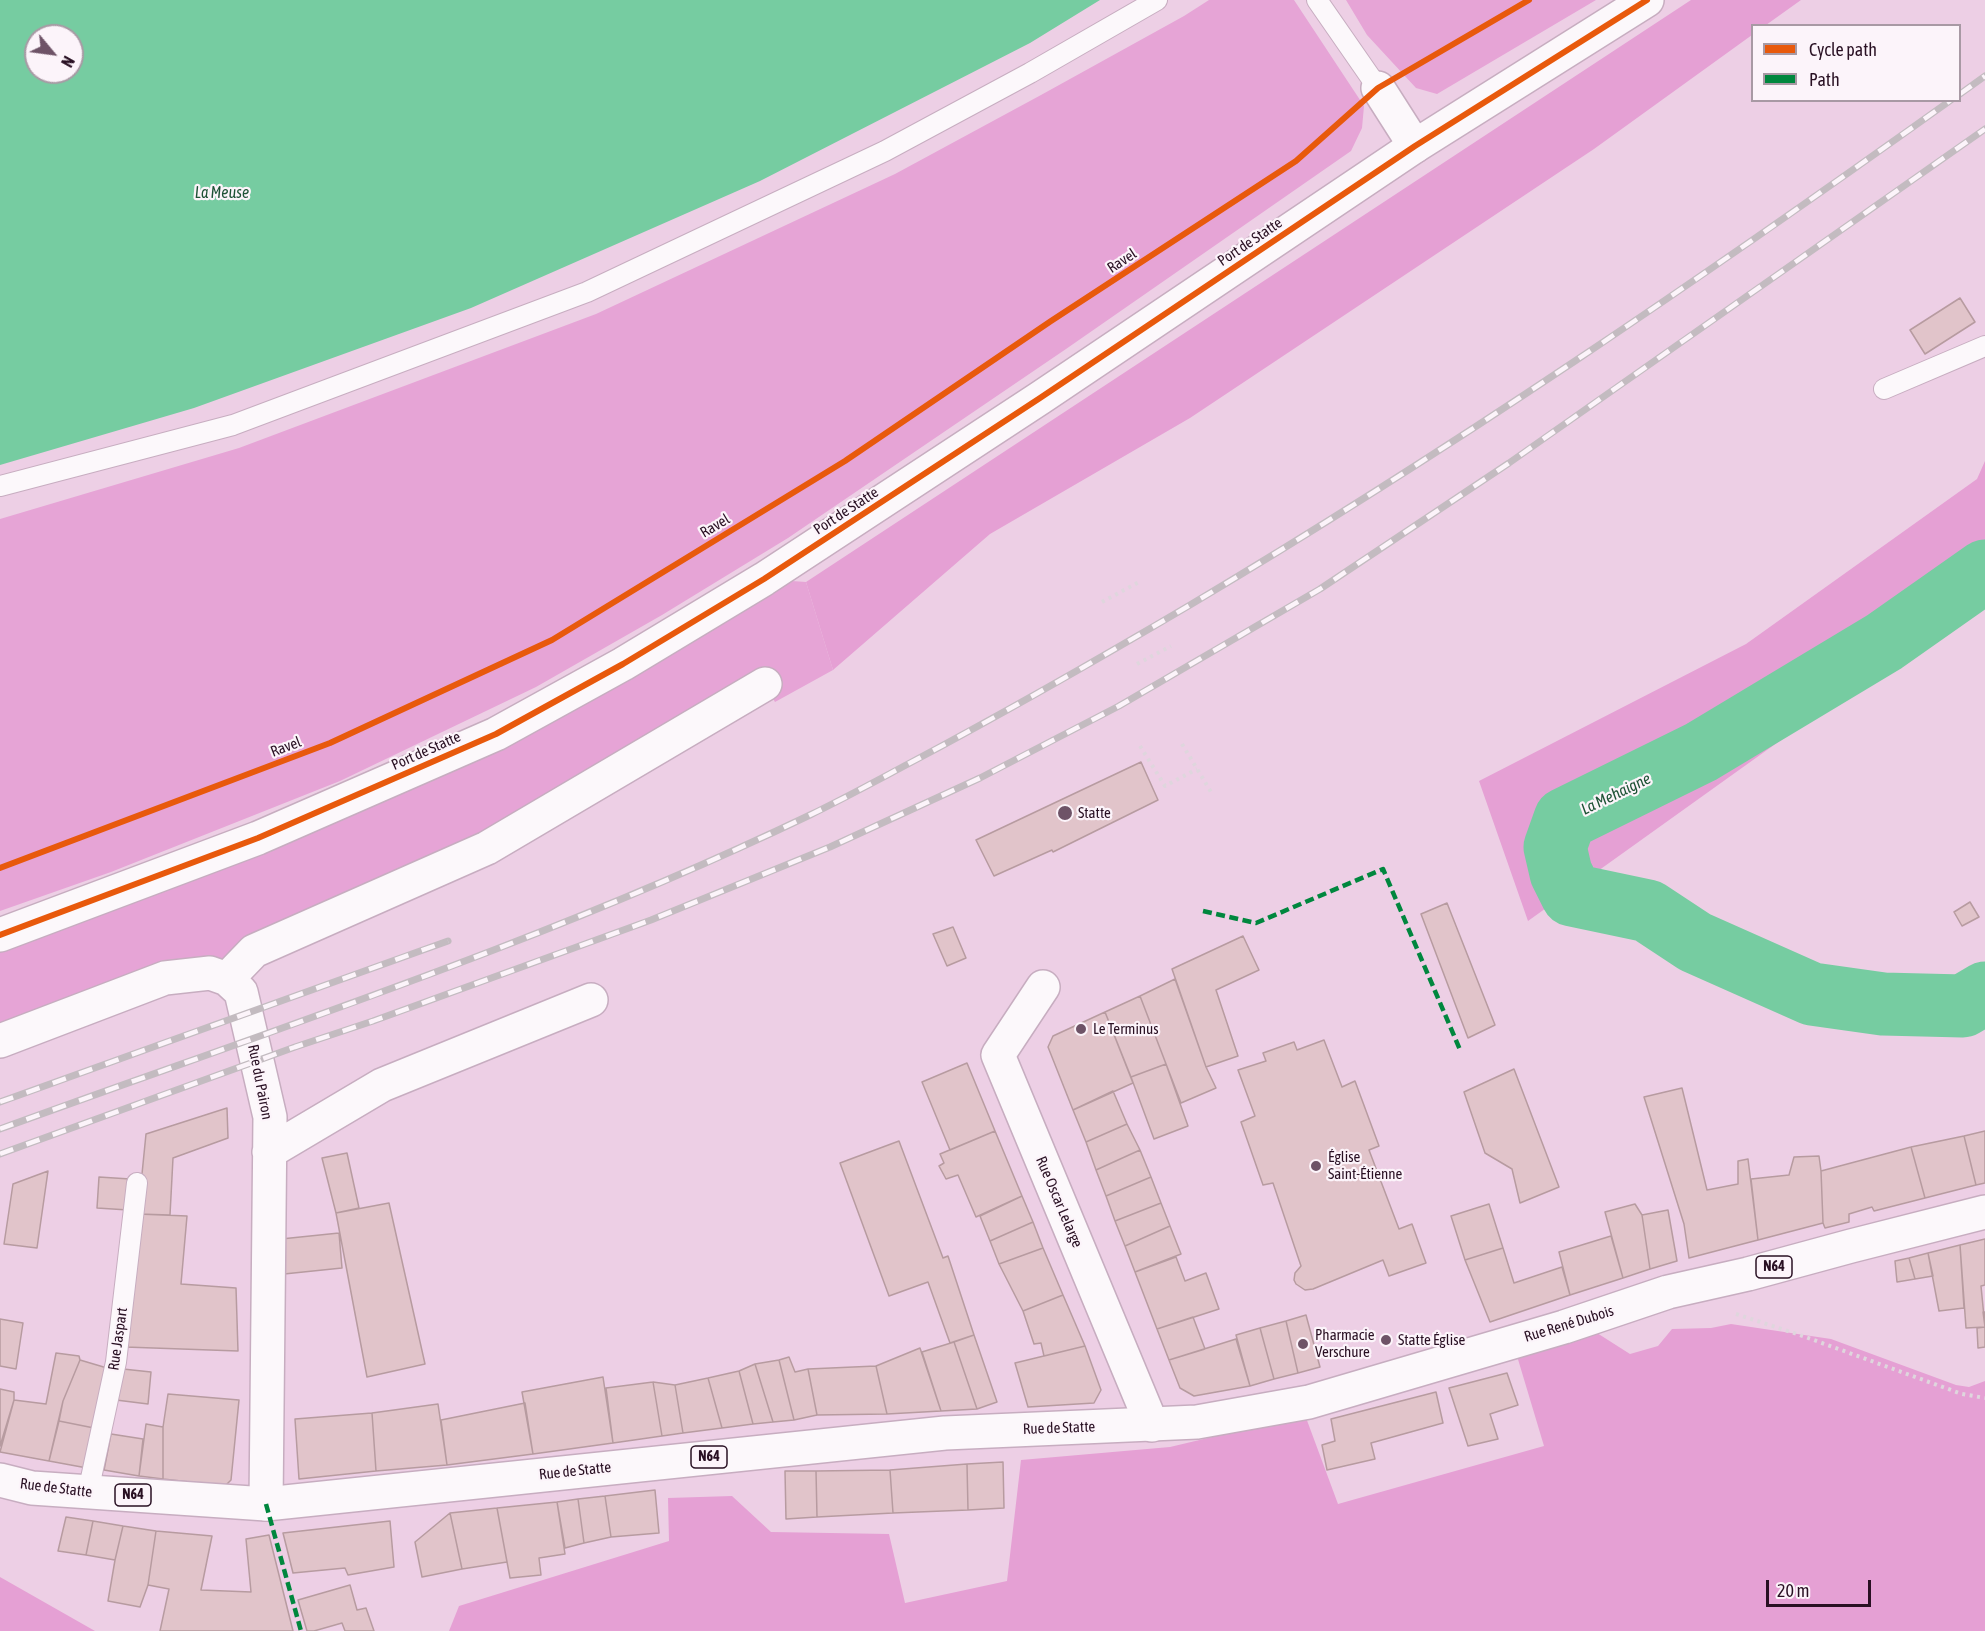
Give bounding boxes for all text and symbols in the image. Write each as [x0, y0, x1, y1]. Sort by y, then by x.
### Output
north arrow [24, 24, 84, 84]
legend [1751, 24, 1961, 102]
text: Cycle path [1809, 39, 1877, 60]
text: N [58, 53, 78, 70]
text: Path [1809, 69, 1840, 90]
water label: La Meuse [195, 183, 249, 203]
street label: Port de Statte [1214, 214, 1286, 270]
street label: Ravel [1104, 245, 1140, 277]
street label: Port de Statte [810, 483, 882, 539]
street label: Ravel [697, 510, 733, 542]
street label: Port de Statte [389, 728, 463, 774]
street label: Ravel [268, 733, 304, 761]
water label: La Mehaigne [1578, 769, 1654, 819]
marker: Statte [1056, 804, 1074, 822]
place label: Statte [1078, 804, 1111, 822]
place label: Le Terminus [1093, 1020, 1159, 1038]
marker: Le Terminus [1074, 1022, 1088, 1036]
street label: Rue du Pairon [244, 1043, 276, 1121]
place label: Église Saint-Étienne [1328, 1148, 1402, 1183]
street label: Rue Oscar Lelarge [1032, 1154, 1086, 1250]
marker: Église Saint-Étienne [1309, 1159, 1323, 1173]
road number: N64 [1756, 1256, 1792, 1278]
street label: Rue René Dubois [1522, 1302, 1616, 1346]
street label: Rue Jaspart [105, 1306, 131, 1372]
place label: Pharmacie Verschure [1315, 1326, 1375, 1361]
place label: Statte Église [1398, 1331, 1465, 1349]
marker: Statte Église [1379, 1333, 1393, 1347]
marker: Pharmacie Verschure [1296, 1337, 1310, 1351]
street label: Rue de Statte [1022, 1418, 1096, 1438]
road number: N64 [691, 1446, 727, 1468]
street label: Rue de Statte [538, 1458, 612, 1484]
street label: Rue de Statte [19, 1475, 93, 1501]
road number: N64 [115, 1484, 151, 1506]
scale bar [1769, 1568, 1874, 1606]
text: 20 m [1777, 1580, 1809, 1601]

